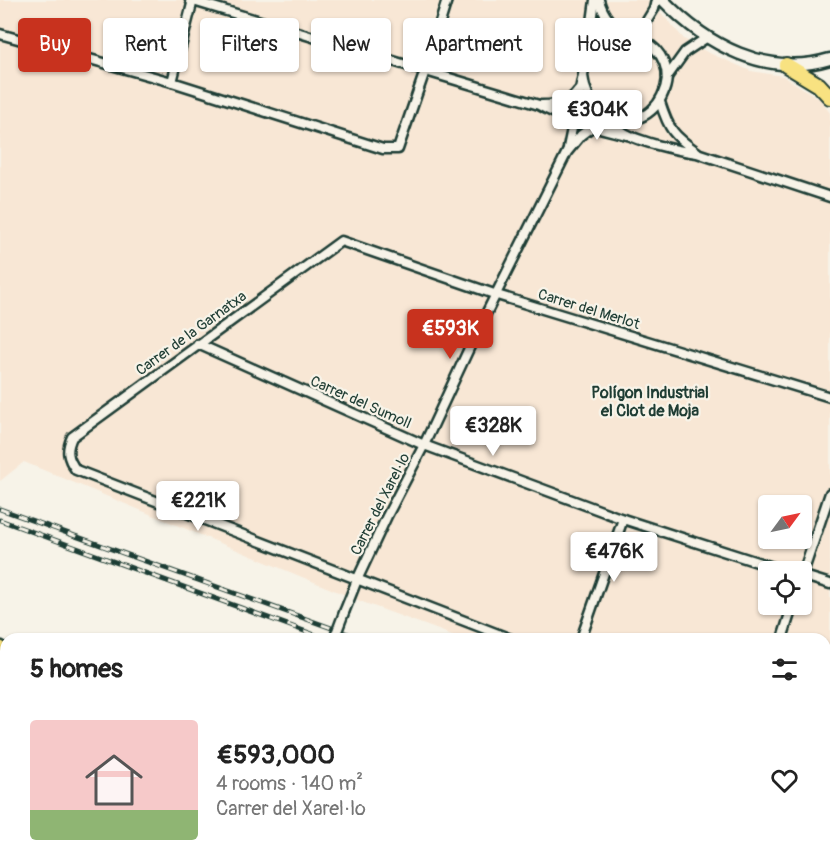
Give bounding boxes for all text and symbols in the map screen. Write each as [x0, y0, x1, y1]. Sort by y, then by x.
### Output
chip: Buy [18, 18, 91, 72]
chip: Rent [103, 18, 188, 72]
chip: Filters [200, 18, 299, 72]
chip: New [311, 18, 391, 72]
chip: Apartment [403, 18, 543, 72]
chip: House [555, 18, 652, 72]
pin: €304K [555, 90, 639, 141]
text: €304K [566, 97, 628, 122]
street label: Carrer del Merlot [536, 285, 643, 334]
street label: Carrer de la Garnatxa [132, 287, 250, 380]
pin: €593K [408, 309, 492, 360]
text: €593K [421, 316, 479, 341]
street label: Carrer del Sumoll [307, 372, 414, 433]
district label: Polígon Industrial el Clot de Moja [591, 383, 709, 421]
pin: €328K [451, 406, 535, 457]
text: €328K [464, 413, 522, 438]
street label: Carrer del Xarel·lo [346, 450, 414, 559]
pin: €221K [156, 481, 240, 532]
text: €221K [170, 488, 226, 513]
north arrow [758, 495, 812, 549]
map controls [758, 495, 812, 615]
pin: €476K [572, 532, 656, 583]
text: €476K [584, 539, 644, 564]
button: locate [758, 561, 812, 615]
text: 5 homes [30, 653, 123, 685]
icon: filters [768, 653, 801, 686]
text: €593,000 [216, 739, 335, 771]
icon: home [78, 744, 150, 816]
icon: heart [768, 764, 801, 797]
text: 4 rooms · 140 m² [216, 771, 363, 796]
text: Carrer del Xarel·lo [216, 796, 366, 821]

